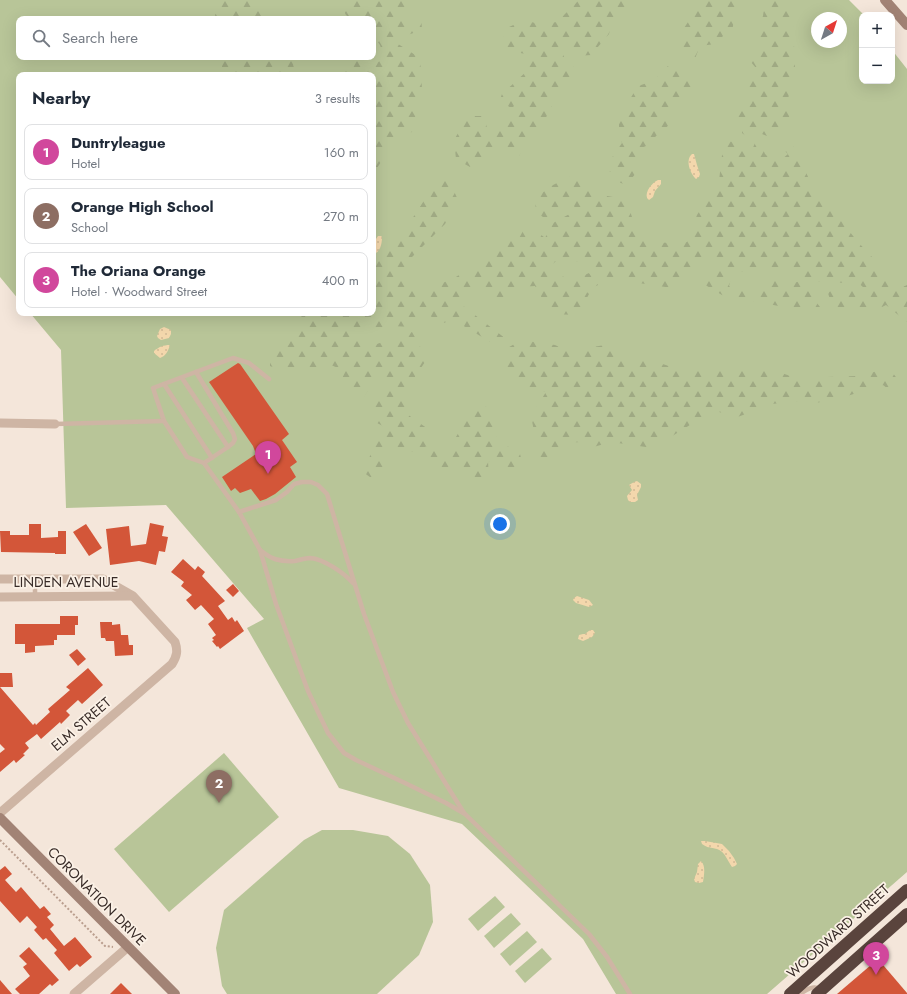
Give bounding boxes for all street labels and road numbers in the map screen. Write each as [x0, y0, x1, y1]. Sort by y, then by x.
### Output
street label: LINDEN AVENUE [14, 572, 118, 592]
street label: ELM STREET [47, 692, 116, 756]
street label: CORONATION DRIVE [43, 842, 151, 950]
street label: WOODWARD STREET [782, 879, 894, 983]

